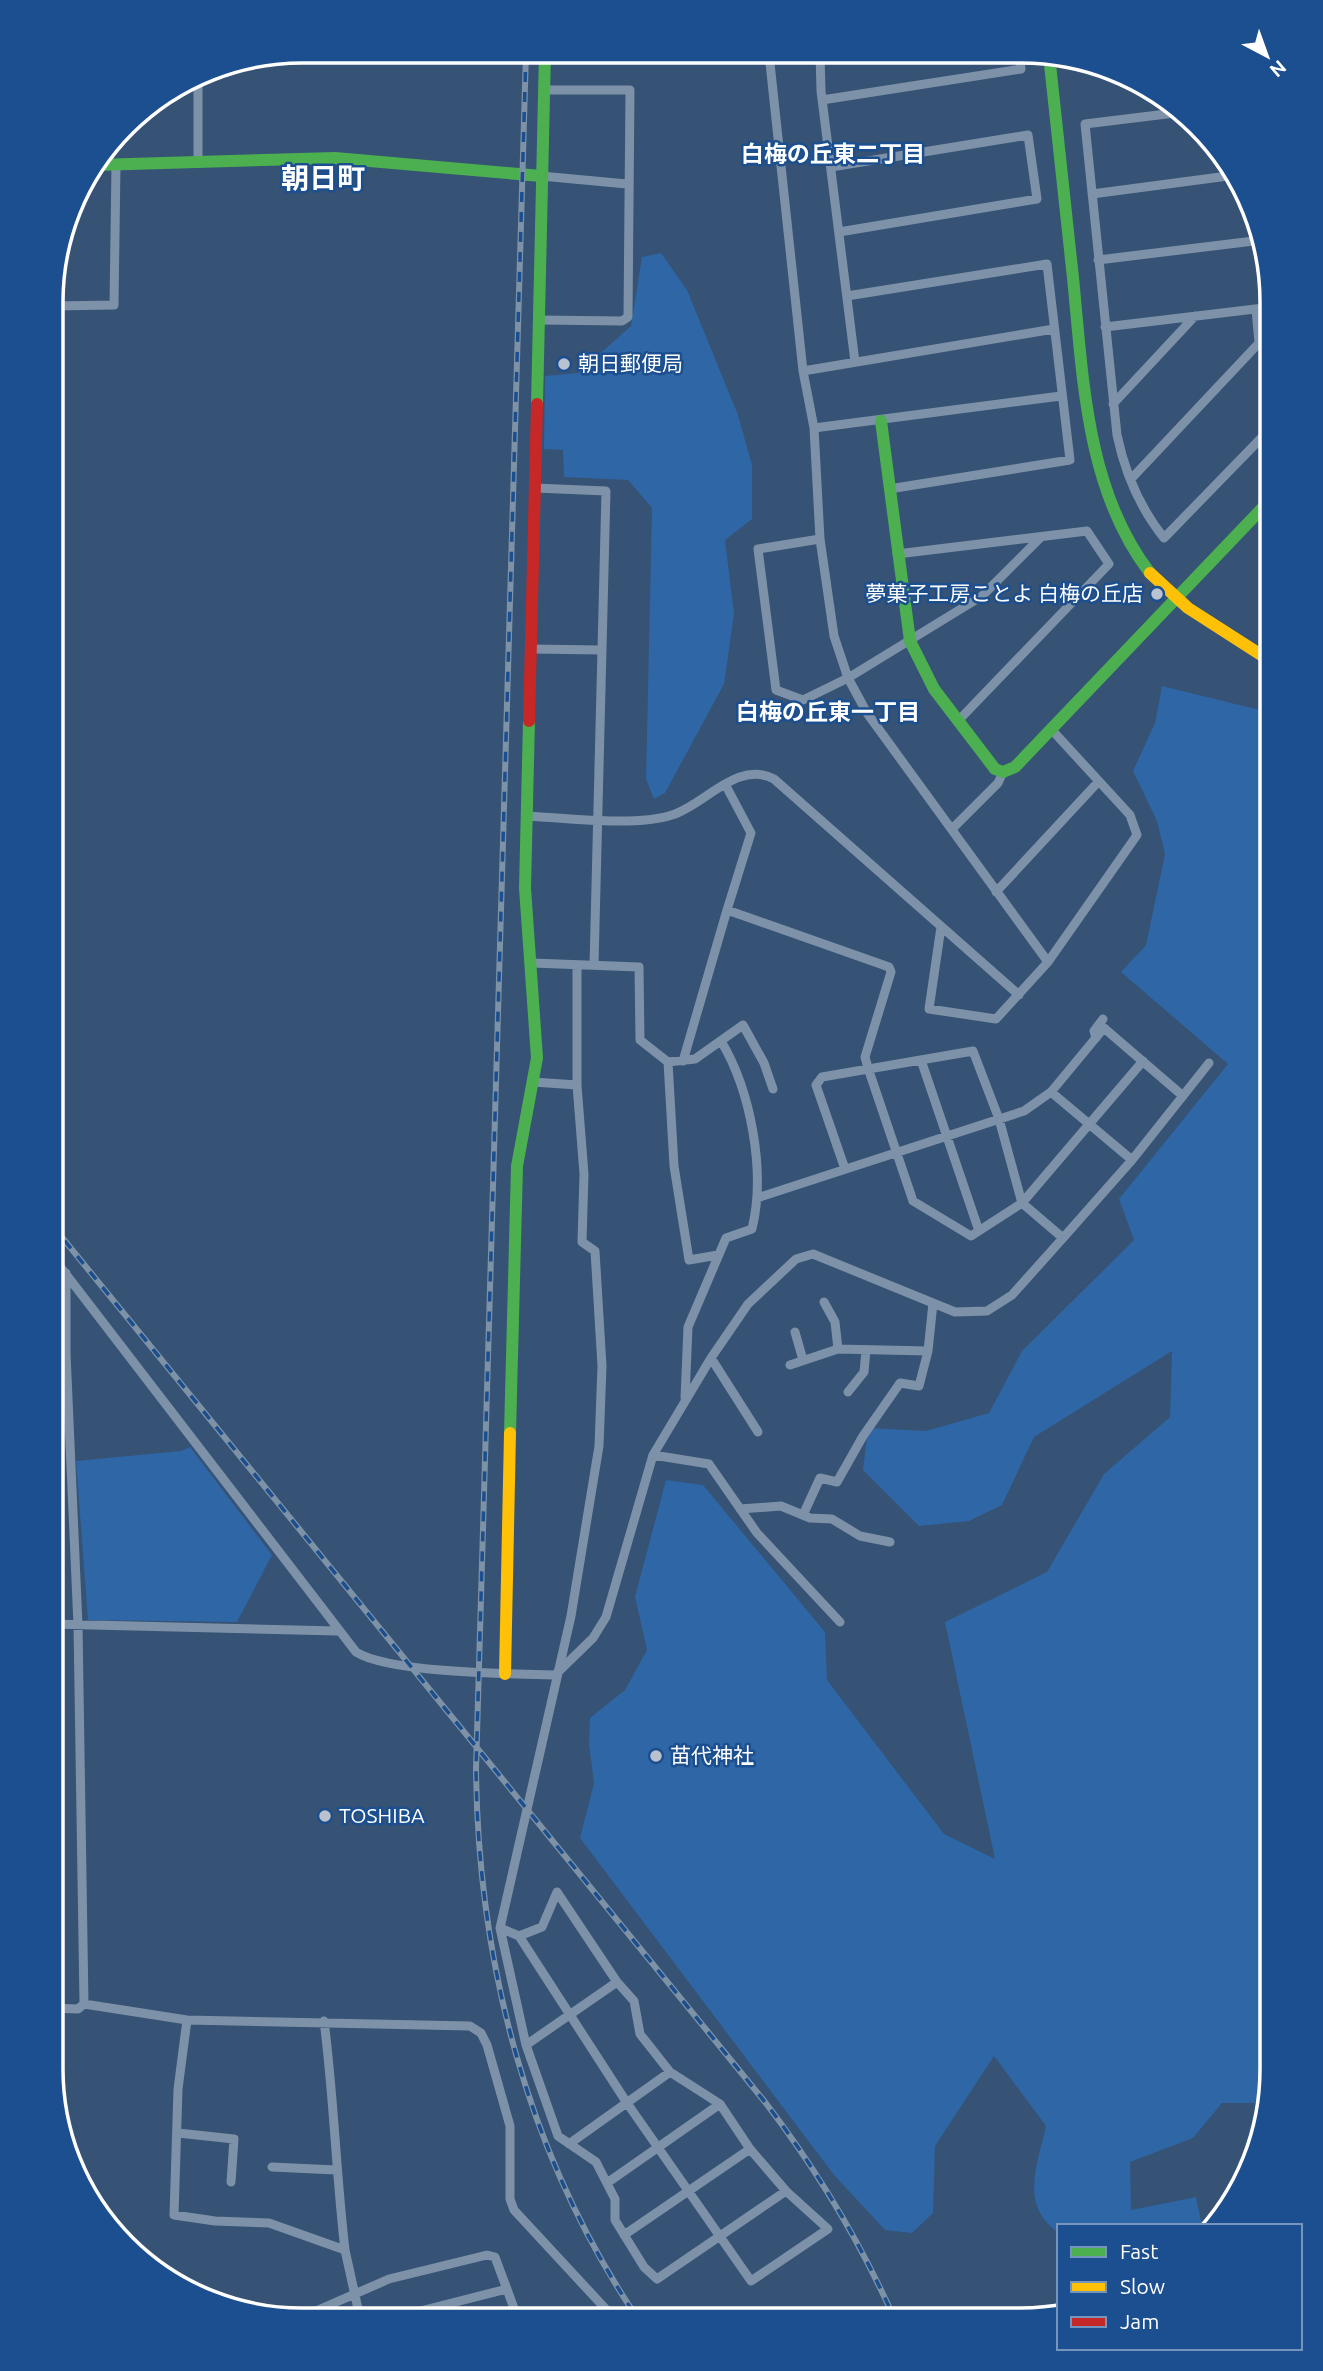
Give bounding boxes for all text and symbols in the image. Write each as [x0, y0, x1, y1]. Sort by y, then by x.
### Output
north arrow [1232, 21, 1302, 91]
text: N [1266, 56, 1291, 82]
district label: 白梅の丘東二丁目 [741, 141, 925, 166]
district label: 朝日町 [281, 162, 365, 193]
place label: 朝日郵便局 [578, 351, 683, 375]
marker: 朝日郵便局 [556, 356, 572, 372]
place label: 夢菓子工房ことよ 白梅の丘店 [865, 581, 1143, 605]
marker: 夢菓子工房ことよ 白梅の丘店 [1149, 586, 1165, 602]
district label: 白梅の丘東一丁目 [736, 699, 920, 724]
place label: 苗代神社 [670, 1743, 754, 1767]
marker: 苗代神社 [648, 1748, 664, 1764]
place label: TOSHIBA [339, 1803, 425, 1827]
marker: TOSHIBA [317, 1808, 333, 1824]
legend [1057, 2224, 1302, 2350]
text: Fast [1120, 2239, 1158, 2263]
text: Slow [1120, 2274, 1165, 2298]
text: Jam [1120, 2309, 1159, 2333]

